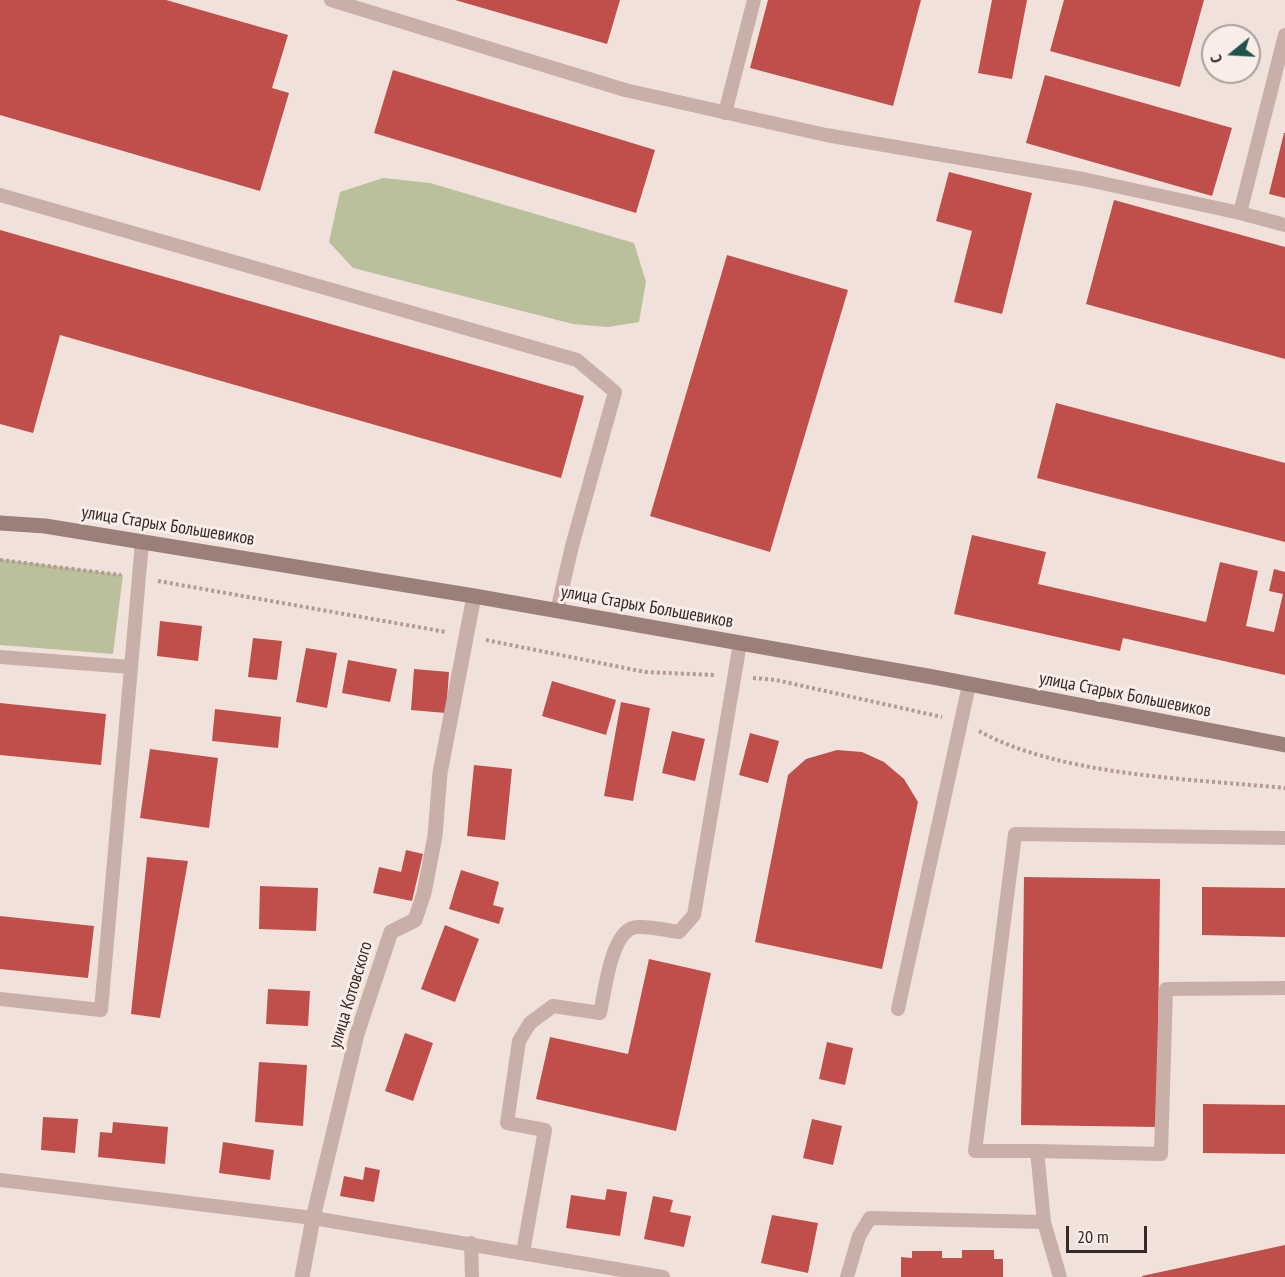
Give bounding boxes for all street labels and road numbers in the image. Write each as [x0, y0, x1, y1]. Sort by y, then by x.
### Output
street label: улица Старых Большевиков [80, 502, 256, 550]
street label: улица Старых Большевиков [559, 581, 735, 633]
street label: улица Старых Большевиков [1037, 668, 1213, 722]
street label: улица Котовского [324, 939, 378, 1051]

